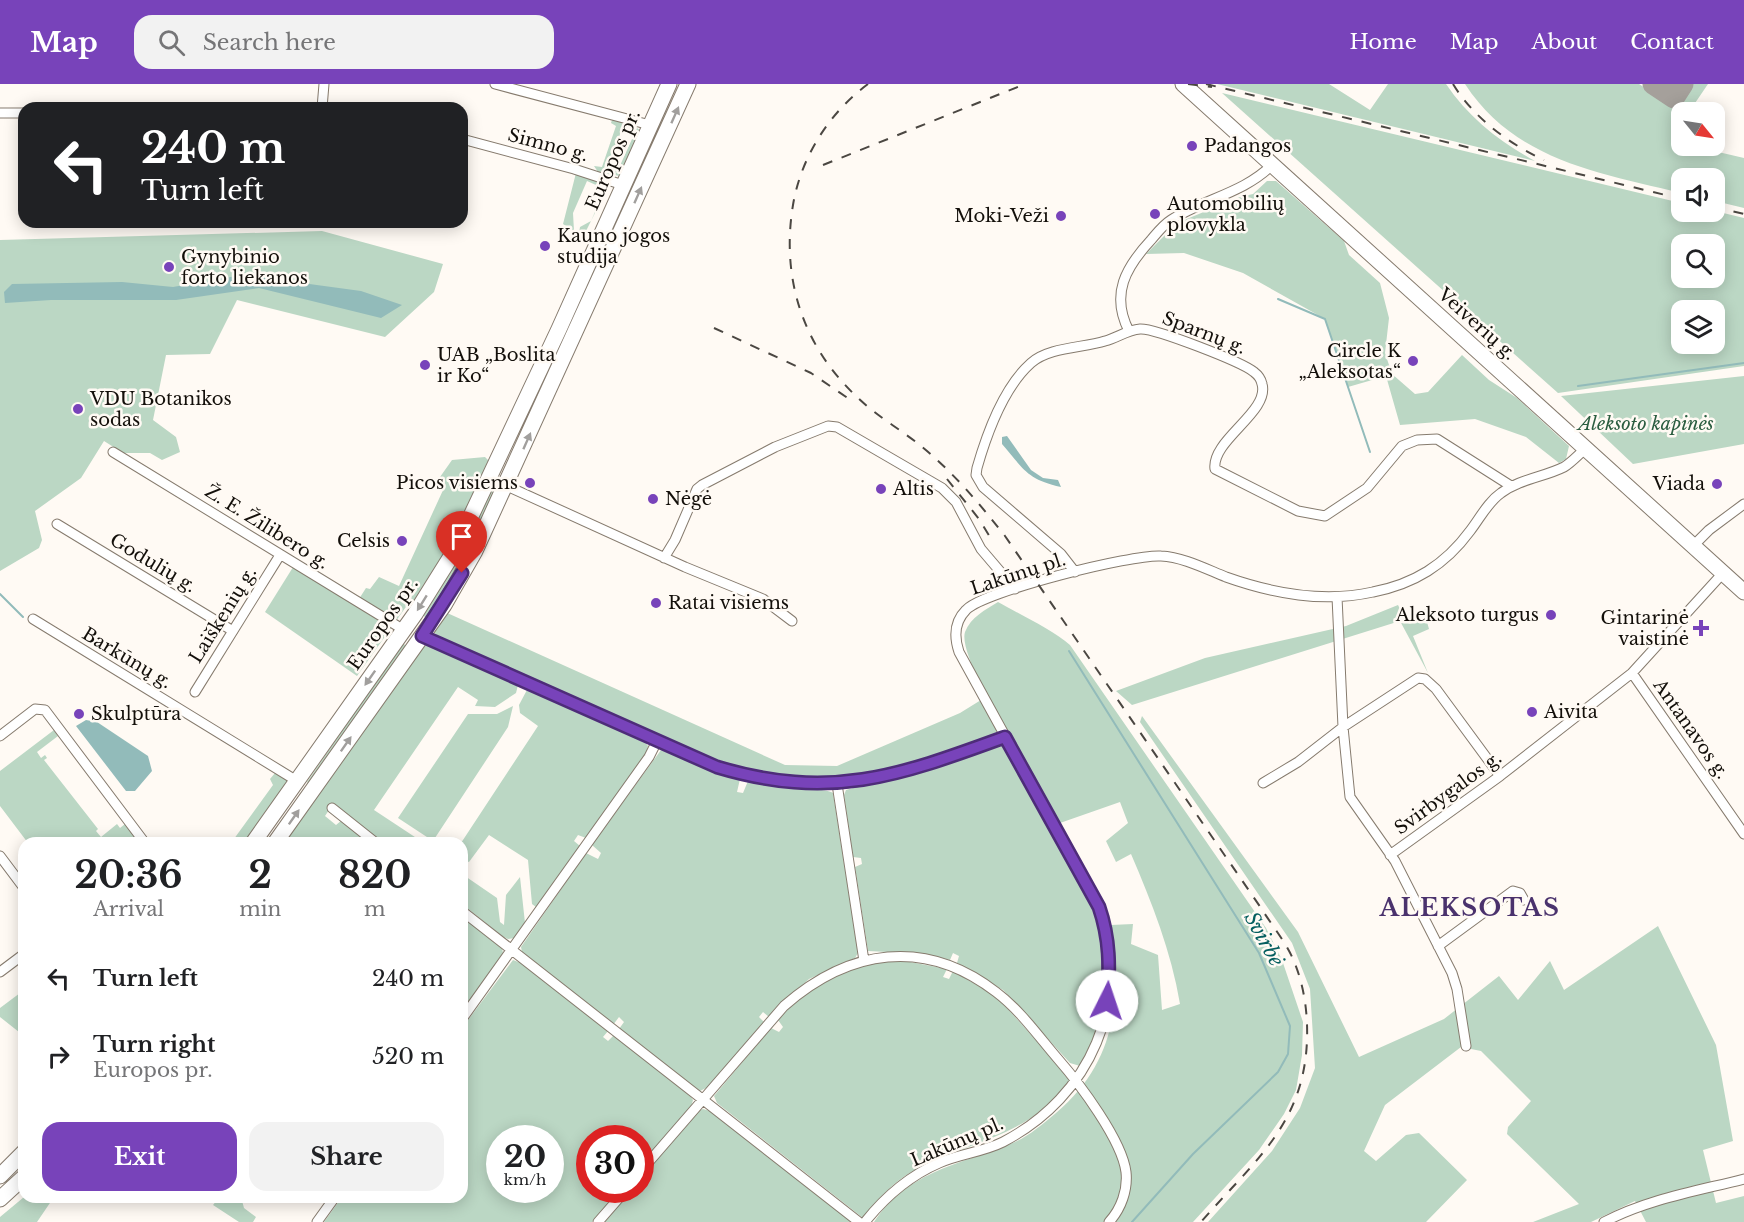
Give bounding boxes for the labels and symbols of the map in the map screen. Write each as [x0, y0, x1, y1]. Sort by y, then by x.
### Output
north arrow [1671, 102, 1725, 156]
street label: Europos pr. [581, 106, 645, 214]
one-way arrow [670, 106, 679, 123]
street label: Simno g. [506, 124, 590, 166]
place label: Padangos [1204, 135, 1291, 157]
marker: Padangos [1185, 139, 1199, 153]
one-way arrow [634, 186, 643, 203]
place label: Automobilių plovykla [1166, 193, 1284, 236]
place label: Moki-Veži [954, 205, 1049, 227]
marker: Automobilių plovykla [1148, 207, 1162, 221]
marker: Moki-Veži [1054, 209, 1068, 223]
place label: Kauno jogos studija [557, 225, 670, 268]
marker: Kauno jogos studija [538, 239, 552, 253]
place label: Gynybinio forto liekanos [181, 246, 308, 289]
marker: Gynybinio forto liekanos [162, 260, 176, 274]
street label: Veiverių g. [1433, 283, 1521, 365]
street label: Sparnų g. [1159, 307, 1249, 359]
place label: Circle K „Aleksotas“ [1298, 340, 1402, 383]
place label: UAB „Boslita ir Ko“ [437, 344, 556, 387]
marker: Circle K „Aleksotas“ [1406, 354, 1420, 368]
marker: UAB „Boslita ir Ko“ [418, 358, 432, 372]
place label: VDU Botanikos sodas [89, 388, 232, 431]
marker: VDU Botanikos sodas [71, 402, 85, 416]
park label: Aleksoto kapinės [1576, 413, 1714, 435]
one-way arrow [522, 433, 531, 450]
place label: Picos visiems [396, 472, 518, 494]
place label: Viada [1652, 473, 1705, 495]
marker: Picos visiems [523, 476, 537, 490]
marker: Viada [1710, 477, 1724, 491]
place label: Altis [892, 478, 934, 500]
street label: Ž. E. Žilibero g. [201, 479, 333, 574]
marker: Altis [874, 482, 888, 496]
place label: Nėgė [665, 488, 712, 510]
marker: Nėgė [646, 492, 660, 506]
pin [436, 511, 487, 573]
street label: Godulių g. [106, 529, 200, 597]
place label: Celsis [337, 530, 390, 552]
marker: Celsis [395, 534, 409, 548]
street label: Lakūnų pl. [968, 548, 1068, 600]
street label: Laiškenių g. [185, 563, 261, 667]
street label: Europos pr. [343, 574, 423, 674]
place label: Ratai visiems [668, 592, 789, 614]
one-way arrow [417, 595, 428, 612]
marker: Ratai visiems [649, 596, 663, 610]
place label: Aleksoto turgus [1395, 604, 1539, 626]
place label: Gintarinė vaistinė [1601, 607, 1689, 650]
marker: Aleksoto turgus [1544, 608, 1558, 622]
marker: Gintarinė vaistinė [1694, 621, 1708, 635]
street label: Barkūnų g. [78, 623, 176, 693]
one-way arrow [364, 670, 376, 686]
street label: Antanavos g. [1648, 674, 1733, 783]
place label: Aivita [1543, 701, 1598, 723]
place label: Skulptūra [91, 703, 181, 725]
marker: Aivita [1525, 705, 1539, 719]
marker: Skulptūra [72, 707, 86, 721]
one-way arrow [340, 736, 352, 752]
street label: Svirbygalos g. [1390, 747, 1506, 839]
one-way arrow [287, 810, 299, 825]
district label: ALEKSOTAS [1379, 893, 1560, 922]
water label: Svirbė [1239, 908, 1289, 970]
position arrow [1075, 969, 1139, 1033]
street label: Lakūnų pl. [907, 1113, 1007, 1171]
speed limit sign: 30 [576, 1125, 654, 1203]

